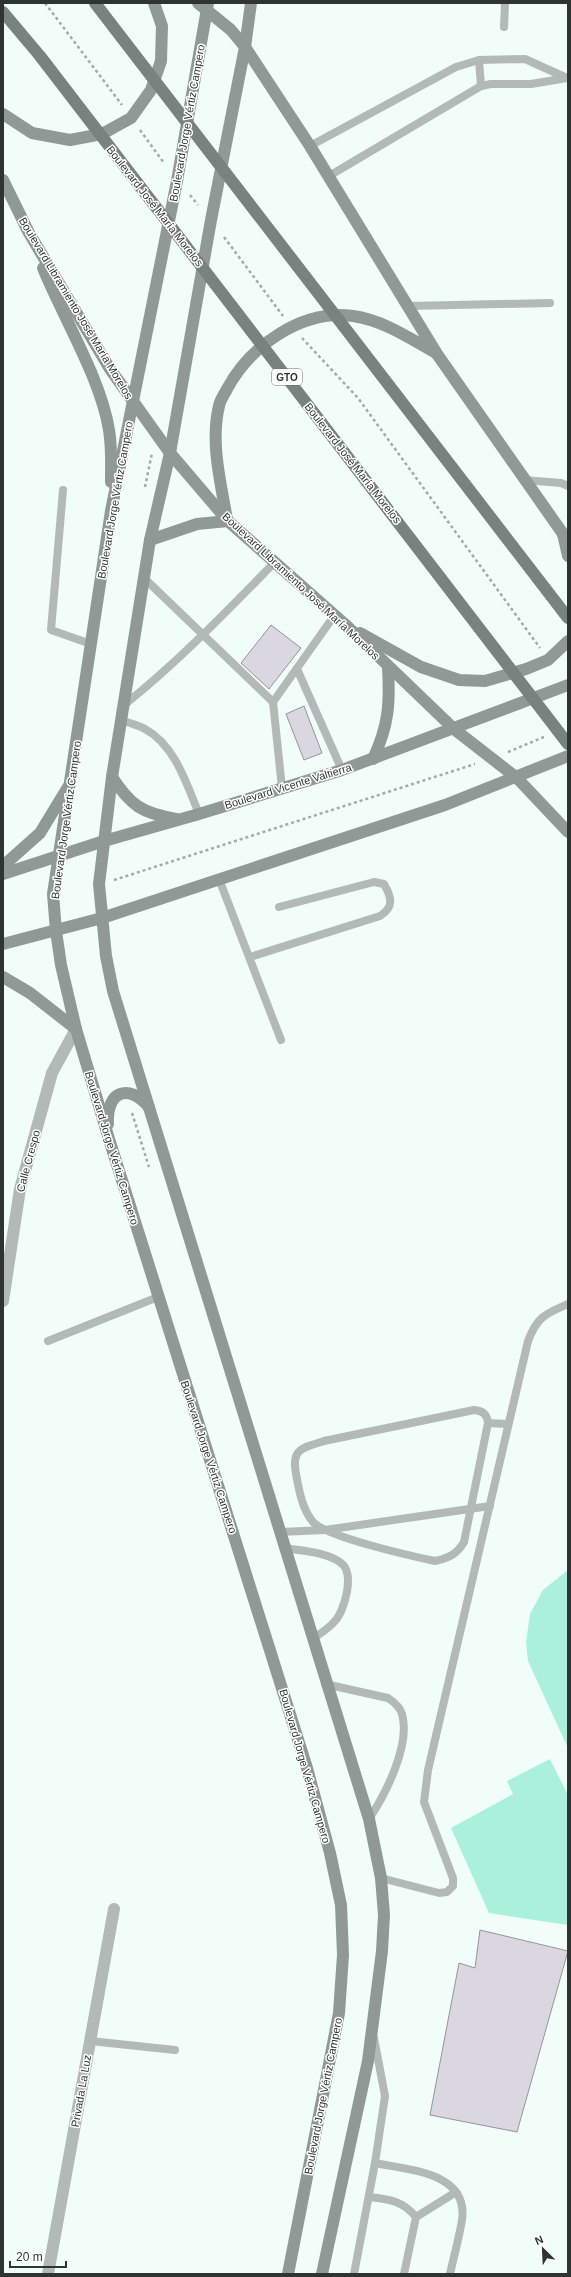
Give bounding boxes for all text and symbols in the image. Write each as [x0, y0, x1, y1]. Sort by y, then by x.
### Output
street label: Boulevard Jorge Vértiz Campero [167, 43, 207, 203]
street label: Boulevard José María Morelos [104, 144, 206, 269]
street label: Boulevard Libramiento José María Morelos [17, 215, 135, 401]
road number: GTO [272, 369, 302, 385]
street label: Boulevard José María Morelos [302, 401, 404, 526]
street label: Boulevard Jorge Vértiz Campero [95, 420, 135, 580]
street label: Boulevard Libramiento José María Morelos [220, 510, 382, 662]
street label: Boulevard Jorge Vértiz Campero [49, 740, 83, 900]
street label: Boulevard Vicente Valtierra [223, 761, 354, 811]
street label: Boulevard Jorge Vértiz Campero [83, 1070, 141, 1226]
street label: Calle Crespo [14, 1129, 42, 1193]
street label: Boulevard Jorge Vértiz Campero [179, 1379, 239, 1535]
street label: Boulevard Jorge Vértiz Campero [277, 1688, 333, 1844]
street label: Boulevard Jorge Vértiz Campero [302, 2017, 344, 2175]
street label: Privada La Luz [69, 2054, 93, 2128]
north arrow [523, 2229, 563, 2269]
text: N [533, 2233, 545, 2247]
scale bar [10, 2243, 66, 2269]
text: 20 m [16, 2250, 43, 2264]

